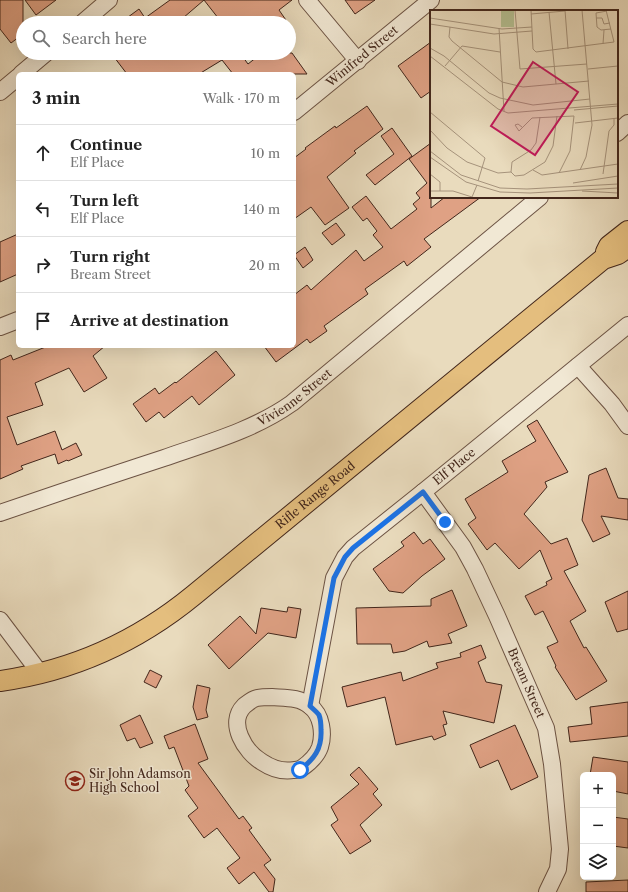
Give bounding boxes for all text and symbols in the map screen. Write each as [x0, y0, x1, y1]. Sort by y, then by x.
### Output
inset map [430, 10, 618, 198]
search box [16, 16, 296, 60]
street label: Winifred Street [322, 22, 401, 90]
icon: search [30, 27, 52, 49]
text: Search here [62, 29, 147, 48]
text: 3 min [32, 88, 81, 108]
text: Walk · 170 m [203, 90, 280, 106]
text: Continue [70, 135, 142, 154]
icon: ahead [32, 142, 54, 164]
text: 10 m [251, 145, 280, 161]
text: Elf Place [70, 154, 124, 170]
text: Turn left [70, 191, 139, 210]
icon: left [32, 198, 54, 220]
text: 140 m [243, 201, 280, 217]
text: Elf Place [70, 210, 124, 226]
text: Turn right [70, 247, 150, 266]
icon: right [32, 254, 54, 276]
text: 20 m [249, 257, 280, 273]
text: Bream Street [70, 266, 151, 282]
icon: arrive [32, 310, 54, 332]
text: Arrive at destination [70, 311, 229, 330]
street label: Vivienne Street [254, 365, 335, 429]
street label: Elf Place [430, 444, 478, 488]
street label: Rifle Range Road [272, 457, 358, 532]
route end [436, 513, 454, 531]
street label: Bream Street [505, 645, 549, 721]
route start [291, 761, 309, 779]
place label: Sir John Adamson High School [89, 766, 191, 795]
school or university icon: Sir John Adamson High School [64, 770, 86, 792]
map controls [580, 772, 616, 880]
button: + [580, 772, 616, 808]
button: − [580, 808, 616, 844]
button: layers [580, 844, 616, 880]

